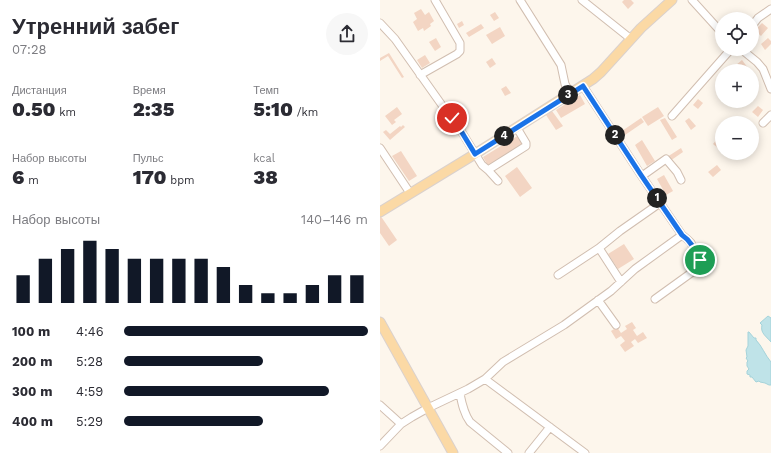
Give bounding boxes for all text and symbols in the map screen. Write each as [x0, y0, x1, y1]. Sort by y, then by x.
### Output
map controls [715, 12, 759, 160]
button: locate [715, 12, 759, 56]
button: share [326, 13, 368, 55]
text: Утренний забег [12, 14, 180, 39]
text: 07:28 [12, 42, 47, 57]
button: + [715, 64, 759, 108]
text: Дистанция [12, 84, 67, 97]
text: Время [133, 84, 166, 97]
text: Темп [253, 84, 279, 97]
pin: 3 [558, 85, 578, 105]
text: 3 [565, 88, 571, 101]
text: 0.50 [12, 97, 56, 121]
text: 2:35 [133, 97, 174, 121]
text: 5:10 [253, 97, 293, 121]
pin [435, 101, 469, 135]
text: km [56, 106, 76, 119]
text: /km [293, 106, 318, 119]
icon: check [441, 107, 463, 129]
button: − [715, 116, 759, 160]
pin: 2 [605, 125, 625, 145]
pin: 4 [494, 126, 514, 146]
text: 2 [612, 128, 618, 141]
text: 4 [500, 129, 508, 142]
text: Набор высоты [12, 152, 87, 165]
text: Пульс [133, 152, 163, 165]
text: kcal [253, 152, 275, 165]
text: 6 [12, 165, 24, 189]
text: 170 [133, 165, 167, 189]
text: 38 [253, 165, 278, 189]
text: m [24, 174, 39, 187]
text: bpm [167, 174, 195, 187]
pin: 1 [647, 188, 667, 208]
text: 1 [655, 191, 659, 204]
text: Набор высоты [12, 212, 100, 227]
text: 140–146 m [301, 212, 368, 227]
pin [683, 243, 717, 277]
icon: arrive [689, 249, 711, 271]
text: 100 m [12, 324, 50, 339]
text: 4:46 [76, 324, 104, 339]
text: 200 m [12, 354, 52, 369]
text: 5:28 [76, 354, 103, 369]
text: 300 m [12, 384, 52, 399]
text: 4:59 [76, 384, 103, 399]
text: 400 m [12, 414, 53, 429]
text: 5:29 [76, 414, 103, 429]

